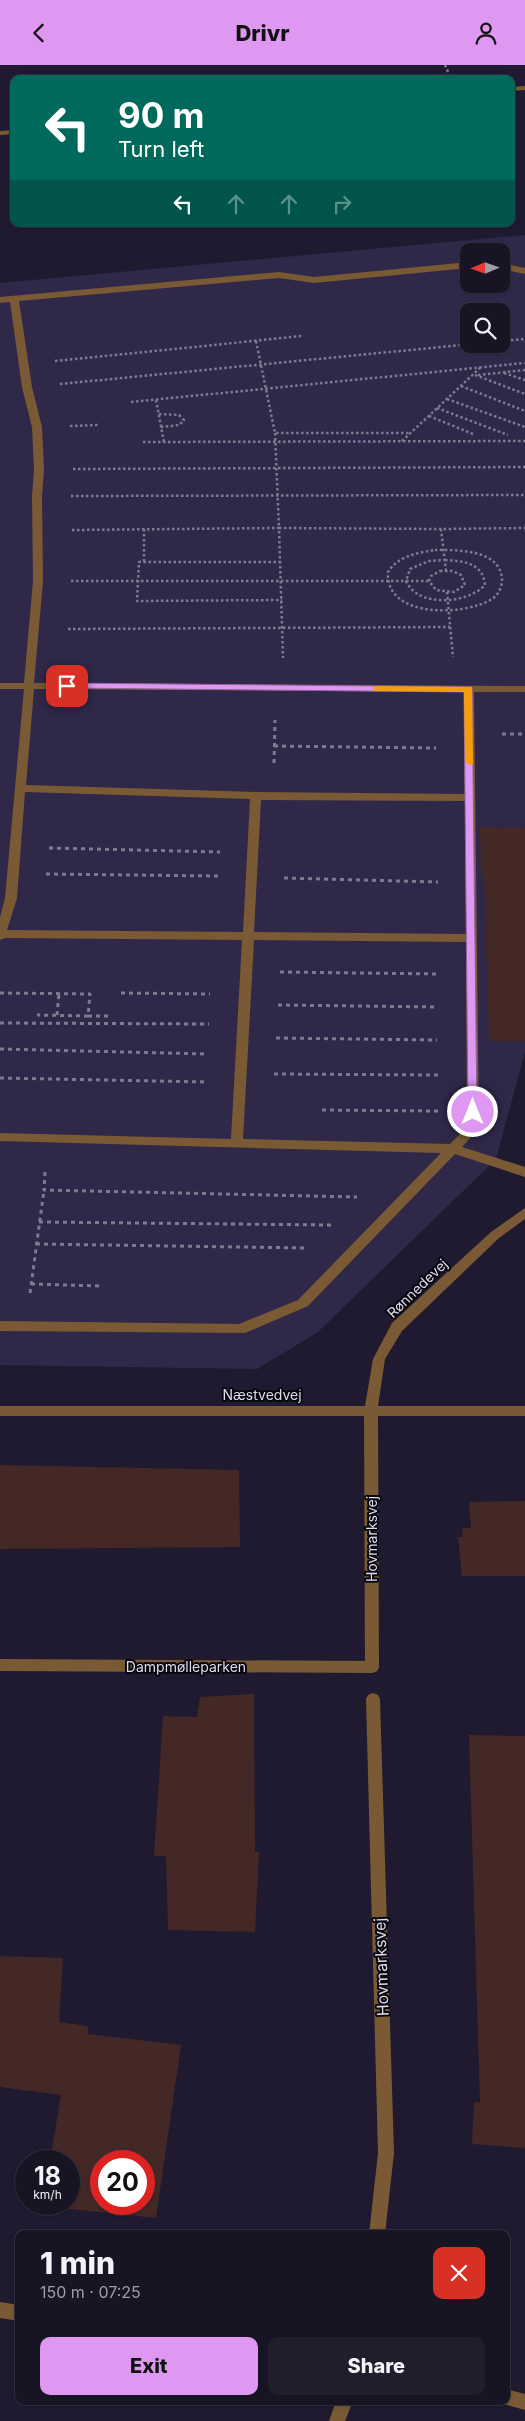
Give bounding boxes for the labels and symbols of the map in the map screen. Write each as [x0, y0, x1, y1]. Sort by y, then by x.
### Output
north arrow [460, 243, 510, 293]
pin [46, 665, 88, 707]
position arrow [446, 1085, 498, 1137]
street label: Rønnedevej [383, 1255, 451, 1321]
street label: Næstvedvej [222, 1386, 302, 1403]
street label: Hovmarksvej [363, 1496, 380, 1582]
street label: Dampmølleparken [126, 1658, 246, 1675]
street label: Hovmarksvej [369, 1917, 393, 2017]
speed limit sign: 20 [90, 2150, 155, 2215]

